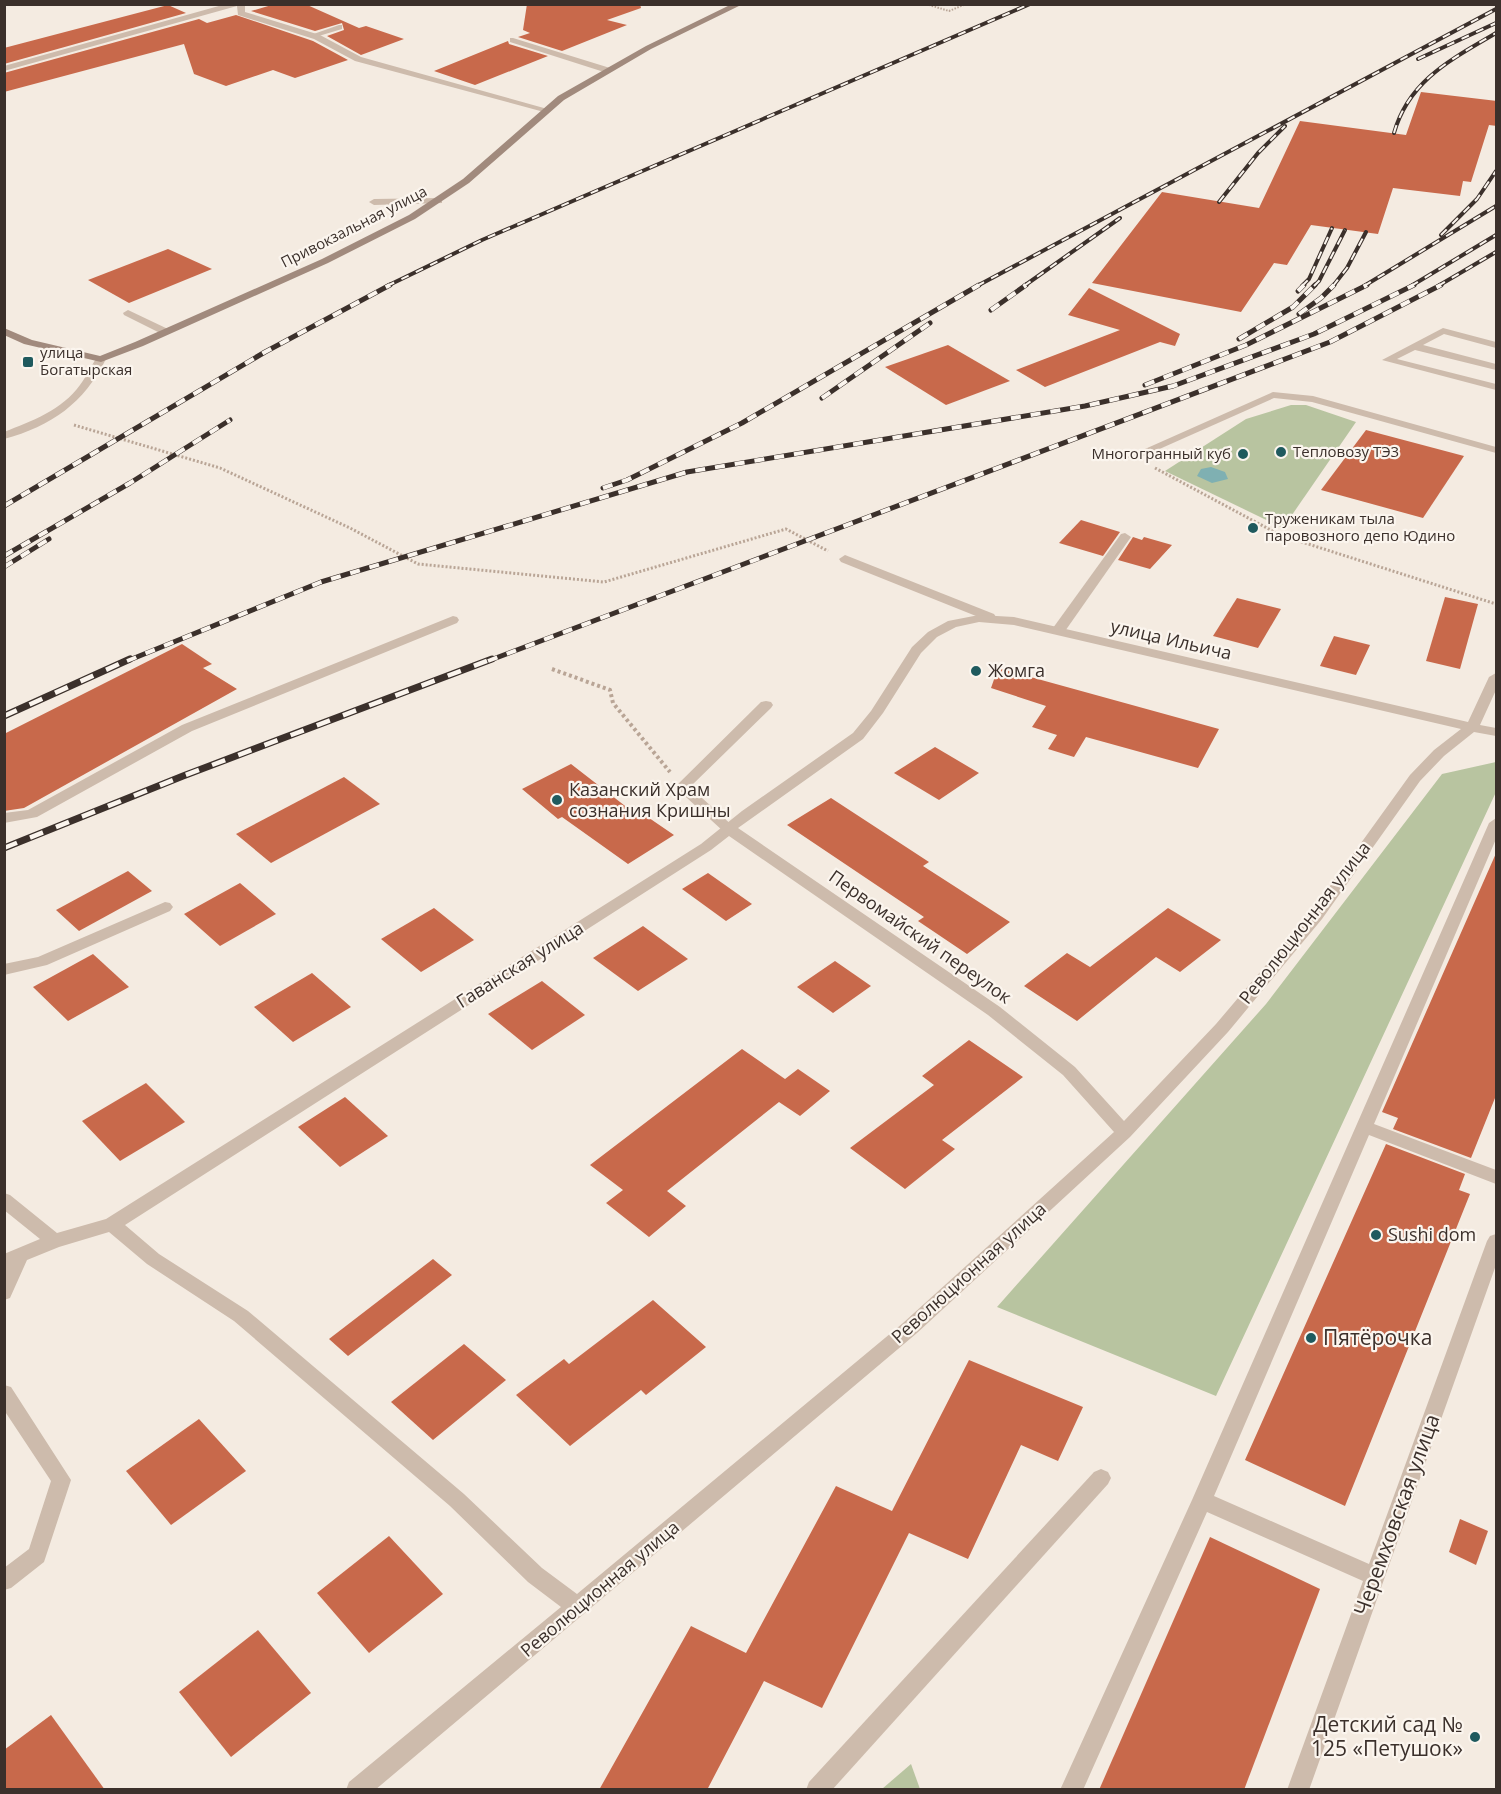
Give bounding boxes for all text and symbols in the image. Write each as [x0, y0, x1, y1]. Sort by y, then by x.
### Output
street label: Привокзальная улица [277, 181, 430, 272]
place label: улица Богатырская [40, 342, 132, 379]
marker: улица Богатырская [21, 355, 35, 369]
place label: Тепловозу ТЭ3 [1293, 441, 1399, 461]
place label: Многогранный куб [1091, 443, 1231, 463]
marker: Тепловозу ТЭ3 [1274, 445, 1288, 459]
marker: Многогранный куб [1236, 447, 1250, 461]
place label: Труженикам тыла паровозного депо Юдино [1265, 508, 1455, 545]
marker: Труженикам тыла паровозного депо Юдино [1246, 521, 1260, 535]
street label: улица Ильича [1108, 613, 1234, 665]
place label: Жомга [988, 658, 1045, 682]
marker: Жомга [969, 664, 983, 678]
place label: Казанский Храм сознания Кришны [569, 777, 731, 822]
marker: Казанский Храм сознания Кришны [550, 793, 564, 807]
street label: Революционная улица [1233, 836, 1375, 1009]
street label: Первомайский переулок [825, 864, 1017, 1009]
street label: Гаванская улица [451, 915, 588, 1013]
street label: Революционная улица [886, 1196, 1051, 1348]
place label: Sushi dom [1388, 1222, 1476, 1246]
marker: Sushi dom [1369, 1228, 1383, 1242]
place label: Пятёрочка [1323, 1323, 1432, 1351]
marker: Пятёрочка [1304, 1331, 1318, 1345]
street label: Черемховская улица [1347, 1410, 1446, 1619]
street label: Революционная улица [515, 1515, 684, 1662]
place label: Детский сад № 125 «Петушок» [1311, 1710, 1463, 1762]
marker: Детский сад № 125 «Петушок» [1468, 1730, 1482, 1744]

